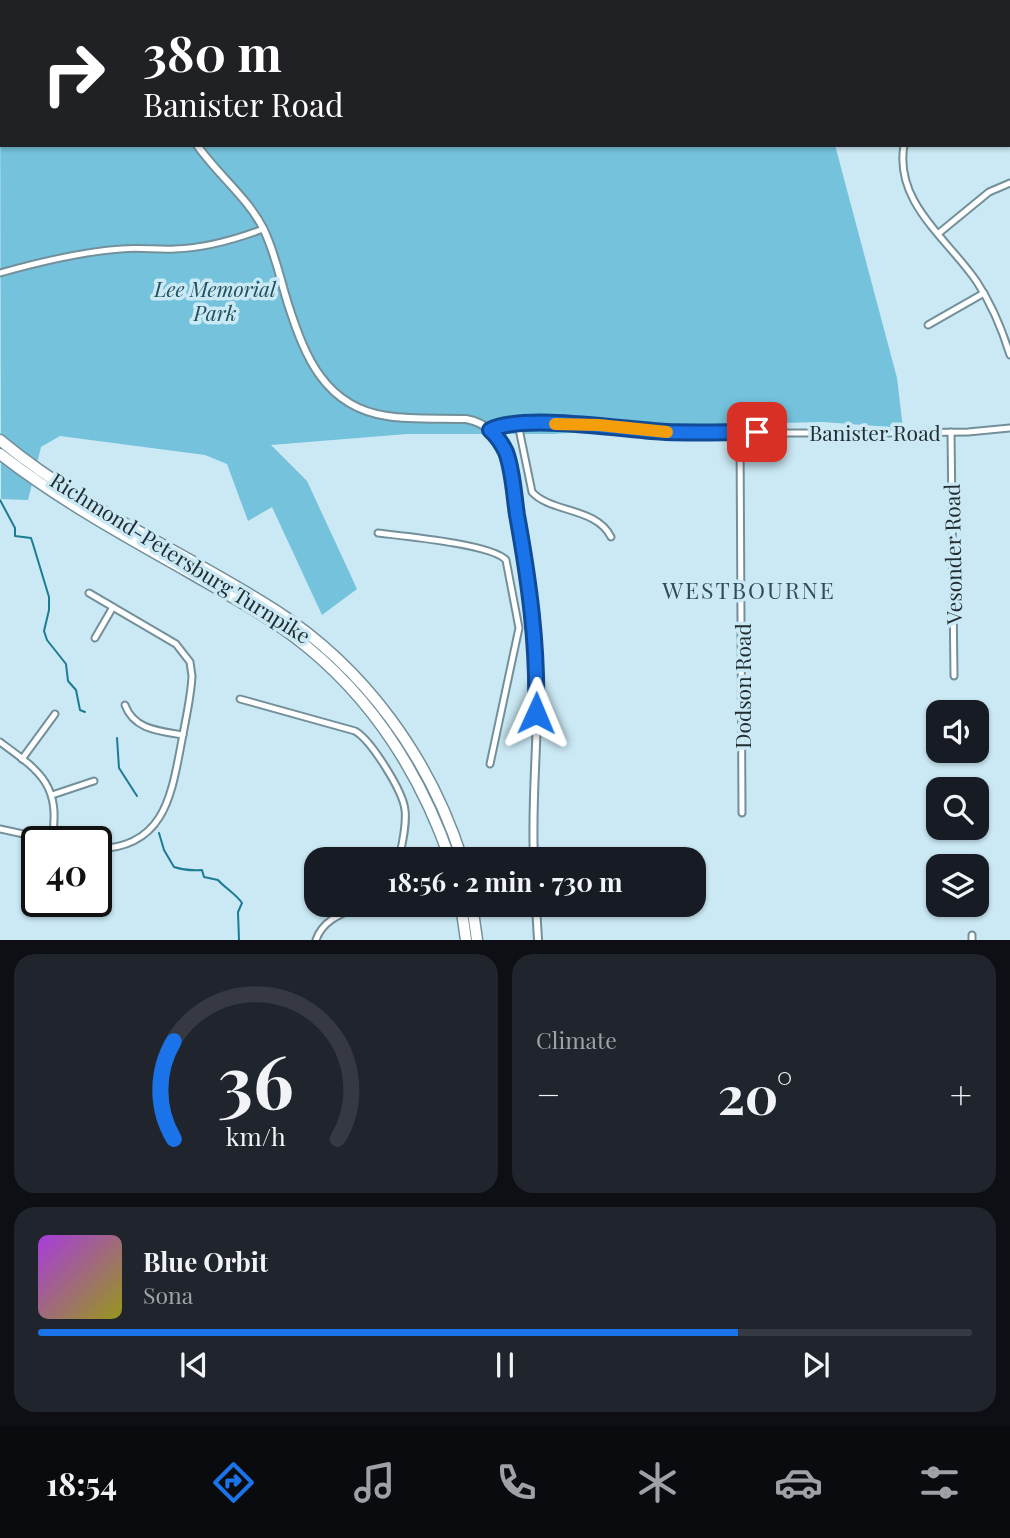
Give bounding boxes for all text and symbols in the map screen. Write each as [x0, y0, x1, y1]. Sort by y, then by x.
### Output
text: 380 m [143, 19, 282, 84]
icon: right [28, 28, 119, 119]
text: Banister Road [143, 82, 344, 125]
park label: Lee Memorial Park [153, 274, 277, 326]
pin [727, 402, 787, 462]
icon: arrive [738, 413, 776, 451]
street label: Banister Road [809, 418, 941, 446]
street label: Richmond-Petersburg Turnpike [46, 465, 316, 649]
street label: Vesonder Road [937, 483, 967, 626]
district label: WESTBOURNE [661, 574, 836, 605]
street label: Dodson Road [728, 623, 756, 749]
position arrow [499, 676, 573, 750]
map controls [926, 700, 989, 917]
button: sound [926, 700, 989, 763]
button: search [926, 777, 989, 840]
speed limit sign: 40 [21, 826, 112, 917]
button: layers [926, 854, 989, 917]
text: 18:56 · 2 min · 730 m [387, 864, 623, 899]
text: Climate [536, 1024, 617, 1055]
text: 36 [218, 1031, 294, 1128]
text: 20° [718, 1059, 793, 1128]
text: − [536, 1068, 561, 1119]
text: + [950, 1068, 972, 1119]
text: km/h [226, 1119, 286, 1152]
text: Blue Orbit [143, 1244, 268, 1279]
text: Sona [143, 1279, 193, 1310]
icon: previous [175, 1346, 213, 1384]
icon: pause [486, 1346, 524, 1384]
icon: next [797, 1346, 835, 1384]
icon: directions [209, 1458, 258, 1507]
icon: music [350, 1458, 399, 1507]
icon: phone [492, 1458, 541, 1507]
icon: climate [633, 1458, 682, 1507]
icon: car [774, 1458, 823, 1507]
icon: filters [915, 1458, 964, 1507]
text: 18:54 [46, 1461, 117, 1504]

